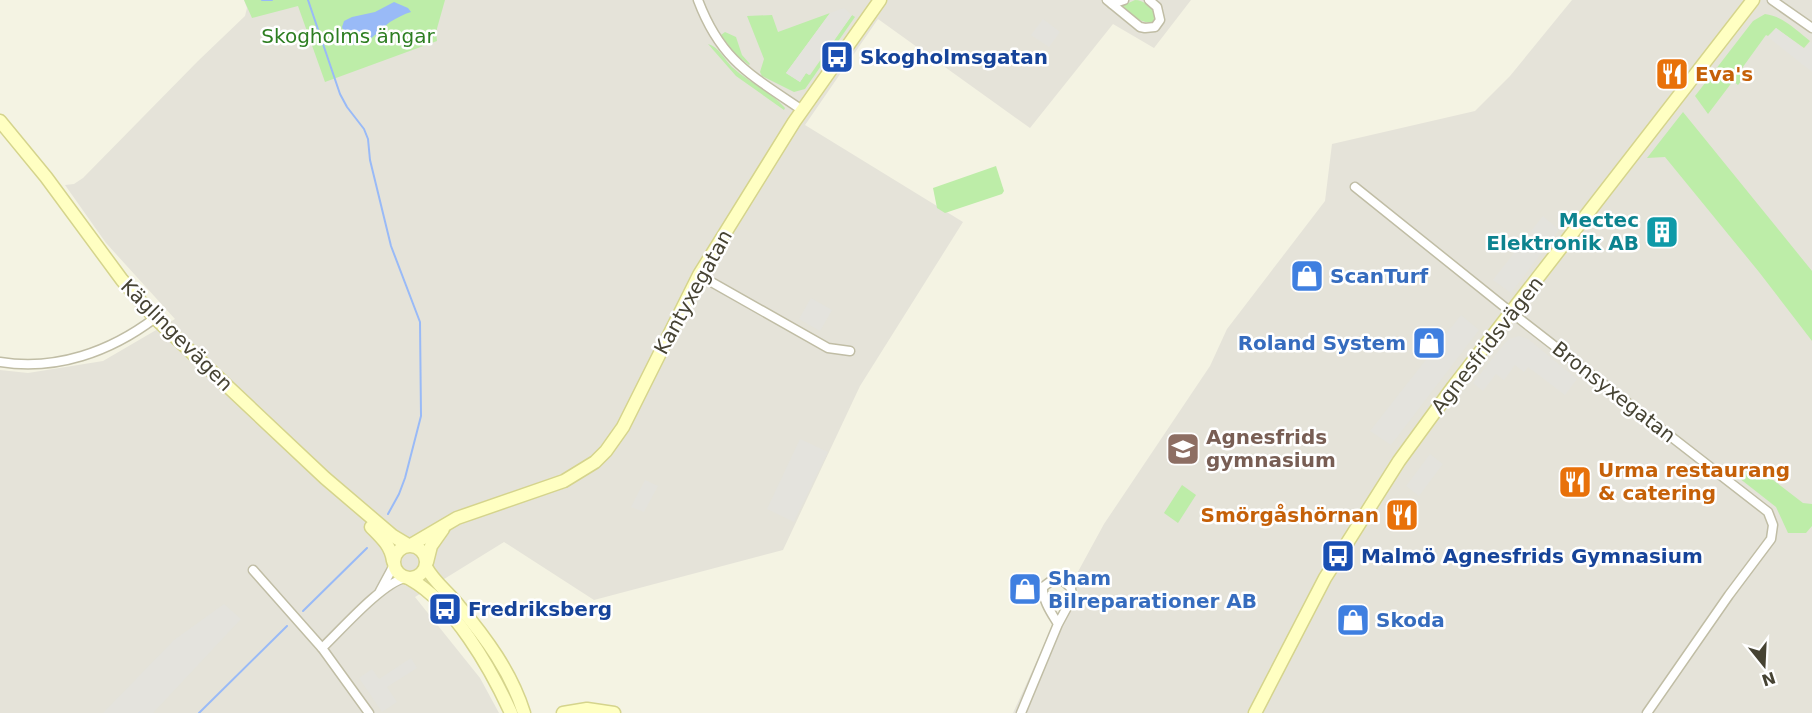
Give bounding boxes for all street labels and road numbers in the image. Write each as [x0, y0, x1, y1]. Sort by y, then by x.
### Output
street label: Kantyxegatan [649, 226, 737, 358]
street label: Agnesfridsvägen [1426, 272, 1548, 418]
street label: Käglingevägen [116, 274, 238, 396]
street label: Bronsyxegatan [1548, 336, 1680, 448]

